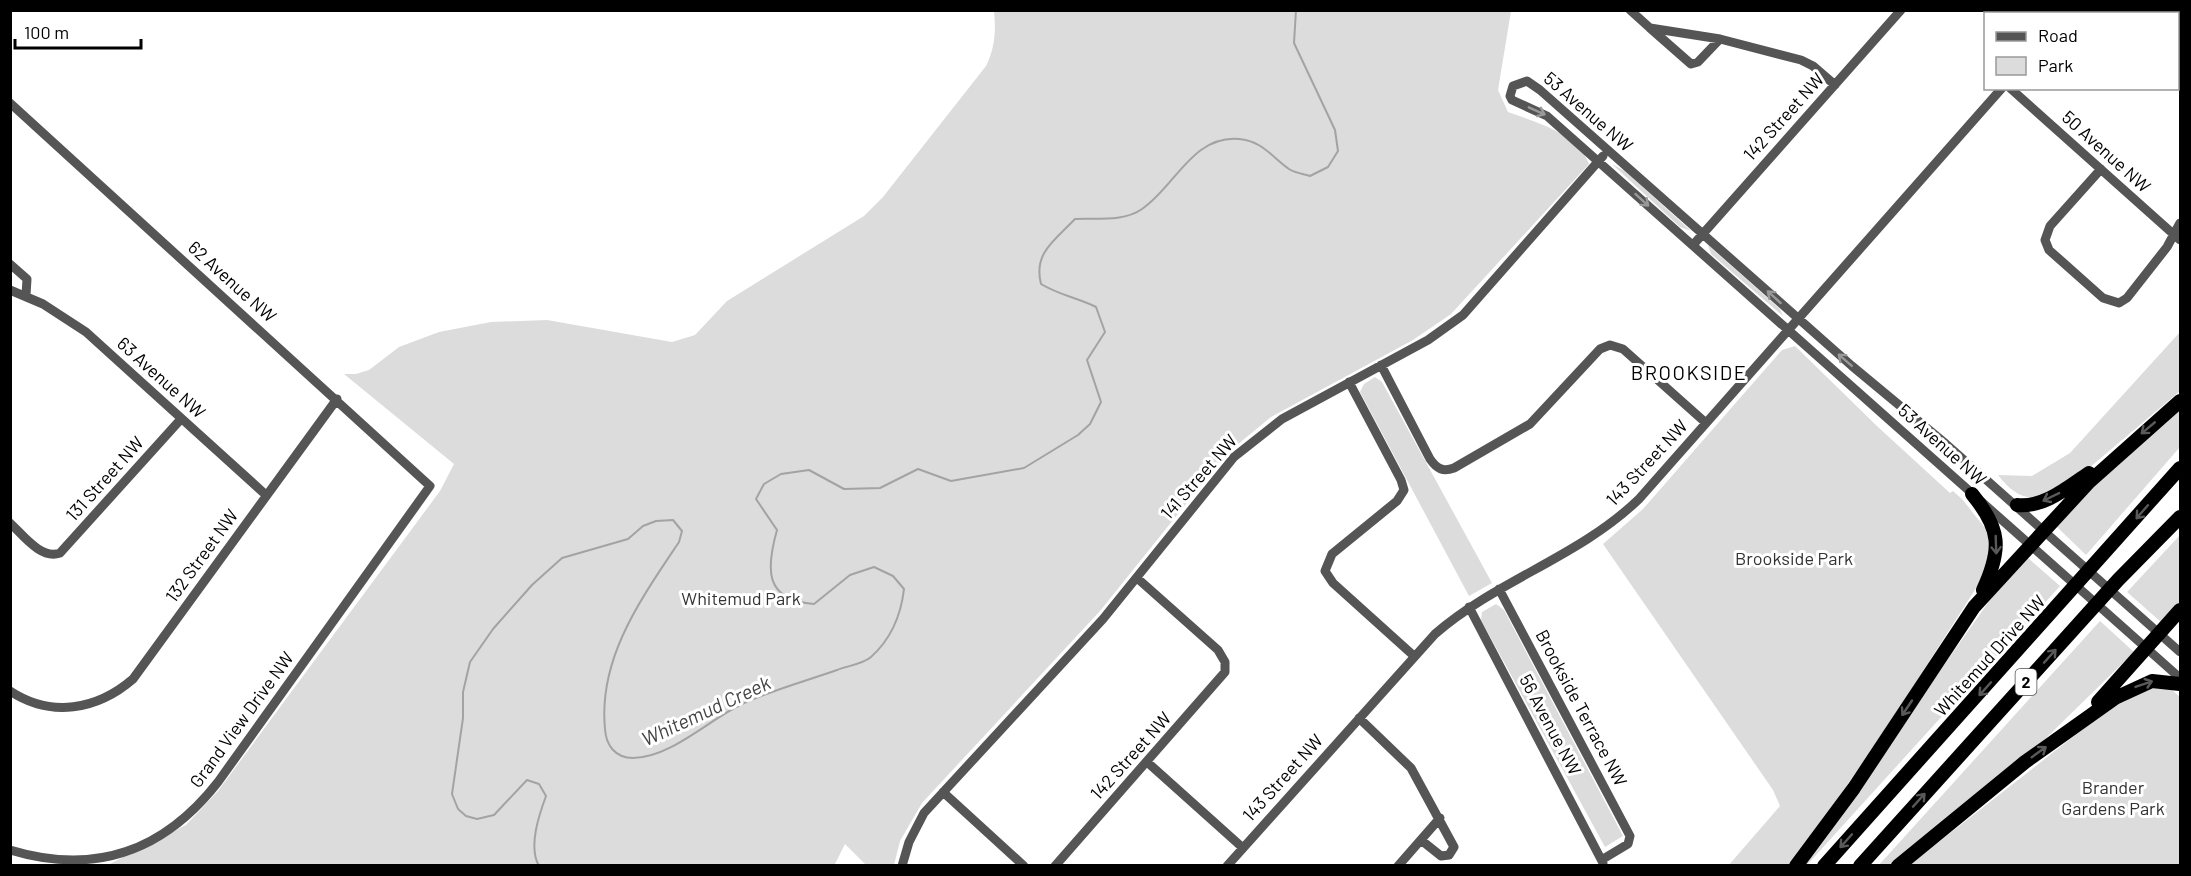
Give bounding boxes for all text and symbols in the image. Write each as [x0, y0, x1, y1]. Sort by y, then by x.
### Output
scale bar [15, 12, 141, 50]
legend [1984, 12, 2179, 90]
text: 100 m [24, 21, 69, 43]
text: Road [2038, 24, 2078, 46]
text: Park [2038, 54, 2073, 76]
street label: 53 Avenue NW [1540, 67, 1638, 156]
street label: 142 Street NW [1738, 68, 1828, 165]
one-way arrow [1527, 106, 1545, 118]
street label: 50 Avenue NW [2058, 106, 2156, 197]
one-way arrow [1635, 193, 1650, 207]
street label: 62 Avenue NW [184, 236, 282, 327]
one-way arrow [1766, 290, 1781, 304]
street label: 63 Avenue NW [113, 332, 210, 423]
one-way arrow [1837, 353, 1852, 367]
district label: BROOKSIDE [1631, 360, 1747, 384]
street label: 53 Avenue NW [1894, 399, 1991, 490]
street label: 143 Street NW [1601, 415, 1692, 510]
one-way arrow [2140, 422, 2156, 435]
street label: 141 Street NW [1155, 429, 1241, 523]
street label: 131 Street NW [61, 431, 148, 525]
one-way arrow [2042, 492, 2060, 504]
street label: 132 Street NW [160, 504, 242, 606]
one-way arrow [2135, 504, 2149, 519]
one-way arrow [1991, 535, 2002, 555]
park label: Brookside Park [1735, 547, 1853, 569]
park label: Whitemud Park [681, 587, 801, 609]
street label: Whitemud Drive NW [1929, 590, 2050, 721]
street label: Brookside Terrace NW [1531, 626, 1633, 790]
street label: Grand View Drive NW [185, 647, 298, 792]
one-way arrow [2043, 648, 2057, 663]
road number: 2 [2016, 669, 2036, 695]
water label: Whitemud Creek [637, 670, 774, 750]
street label: 56 Avenue NW [1515, 670, 1587, 779]
one-way arrow [2134, 678, 2153, 689]
one-way arrow [1978, 681, 1992, 696]
one-way arrow [1901, 700, 1913, 716]
street label: 142 Street NW [1085, 707, 1175, 804]
street label: 143 Street NW [1237, 729, 1327, 825]
one-way arrow [2031, 746, 2047, 758]
park label: Brander Gardens Park [2061, 776, 2165, 819]
one-way arrow [1912, 793, 1926, 808]
one-way arrow [1839, 833, 1853, 848]

